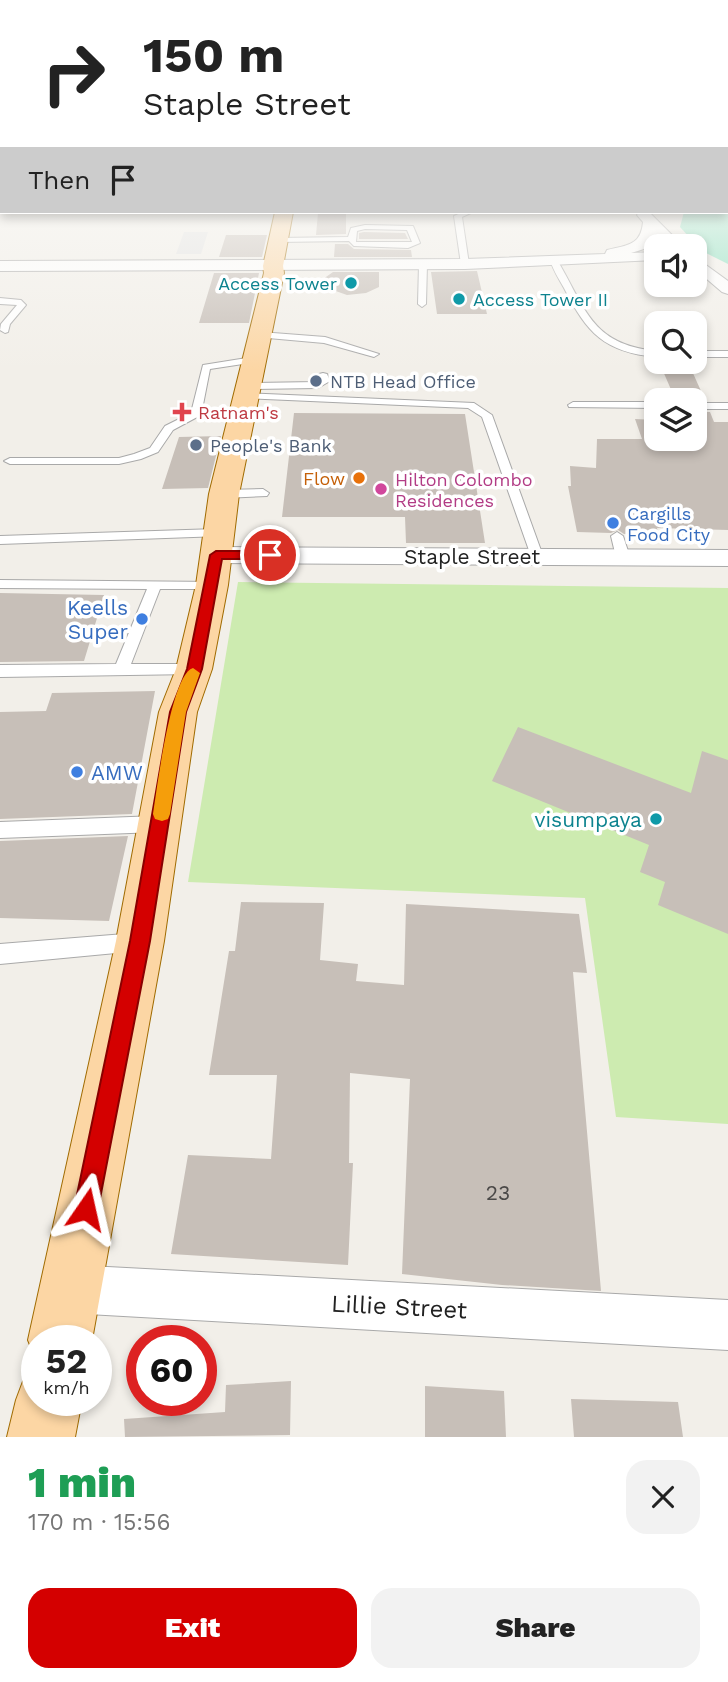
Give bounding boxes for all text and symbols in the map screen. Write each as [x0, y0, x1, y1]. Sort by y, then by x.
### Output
text: 150 m [143, 26, 284, 84]
icon: right [28, 28, 119, 119]
text: Staple Street [143, 85, 351, 123]
icon: arrive [104, 161, 142, 199]
text: Then [28, 165, 90, 195]
map controls [644, 234, 707, 451]
button: sound [644, 234, 707, 297]
place label: Access Tower [218, 273, 337, 294]
marker: Access Tower [343, 275, 359, 291]
place label: Access Tower II [473, 289, 608, 310]
marker: Access Tower II [451, 291, 467, 307]
button: search [644, 311, 707, 374]
place label: NTB Head Office [330, 371, 476, 392]
marker: NTB Head Office [308, 373, 324, 389]
button: layers [644, 388, 707, 451]
marker: Ratnam's [172, 402, 192, 422]
place label: Ratnam's [198, 402, 279, 423]
place label: People's Bank [210, 435, 332, 456]
marker: People's Bank [188, 437, 204, 453]
place label: Flow [303, 468, 345, 489]
place label: Hilton Colombo Residences [395, 469, 532, 511]
marker: Flow [351, 470, 367, 486]
marker: Hilton Colombo Residences [373, 481, 389, 497]
place label: Cargills Food City [627, 503, 711, 545]
marker: Cargills Food City [605, 515, 621, 531]
pin [240, 525, 300, 585]
icon: arrive [251, 536, 289, 574]
street label: Staple Street [404, 544, 540, 569]
place label: Keells Super [67, 595, 128, 644]
marker: Keells Super [134, 611, 150, 627]
place label: AMW [91, 760, 143, 785]
marker: AMW [69, 764, 85, 780]
place label: visumpaya [535, 807, 642, 832]
marker: visumpaya [648, 811, 664, 827]
position arrow [49, 1172, 123, 1246]
house number: 23 [486, 1180, 510, 1205]
street label: Lillie Street [330, 1289, 468, 1325]
speed limit sign: 60 [126, 1325, 217, 1416]
text: 52 [46, 1340, 87, 1382]
text: km/h [43, 1377, 90, 1398]
text: 1 min [28, 1458, 136, 1507]
button: close [626, 1460, 700, 1534]
text: 170 m · 15:56 [28, 1509, 170, 1536]
button: Exit [28, 1588, 357, 1668]
button: Share [371, 1588, 700, 1668]

